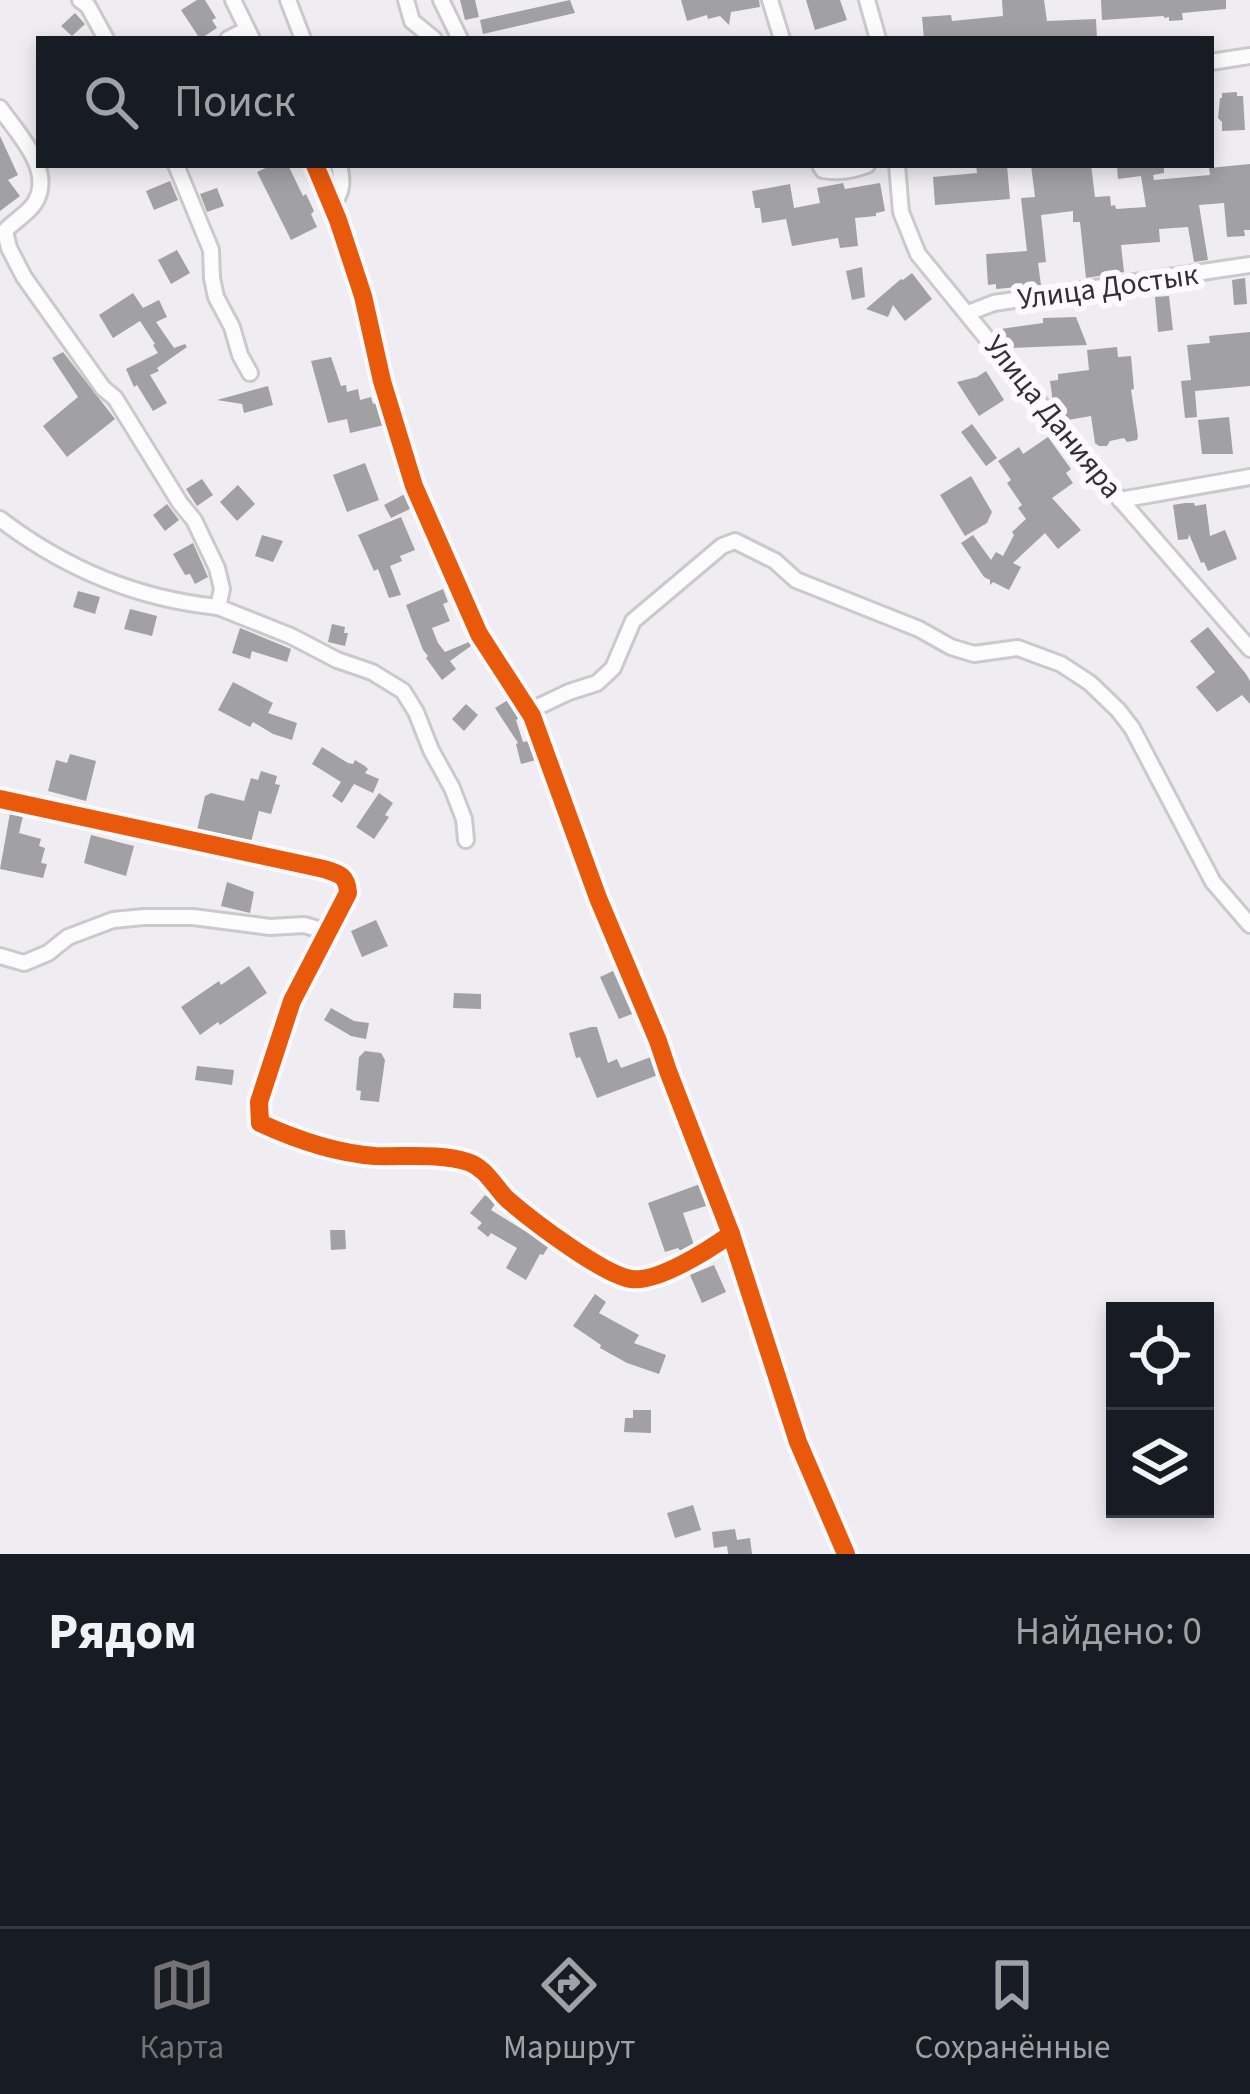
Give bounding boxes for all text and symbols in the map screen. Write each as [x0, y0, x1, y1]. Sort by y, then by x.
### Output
search box [36, 36, 1214, 168]
icon: search [78, 69, 144, 135]
text: Поиск [174, 70, 296, 134]
street label: Улица Достык [1015, 253, 1201, 321]
street label: Улица Данияра [974, 326, 1132, 508]
map controls [1106, 1302, 1214, 1518]
button: locate [1106, 1302, 1214, 1410]
button: layers [1106, 1410, 1214, 1518]
text: Рядом [48, 1596, 197, 1668]
text: Найдено: 0 [1015, 1604, 1202, 1660]
tab: Карта [139, 1952, 224, 2071]
tab: Маршрут [503, 1952, 636, 2071]
tab: Сохранённые [915, 1952, 1110, 2071]

